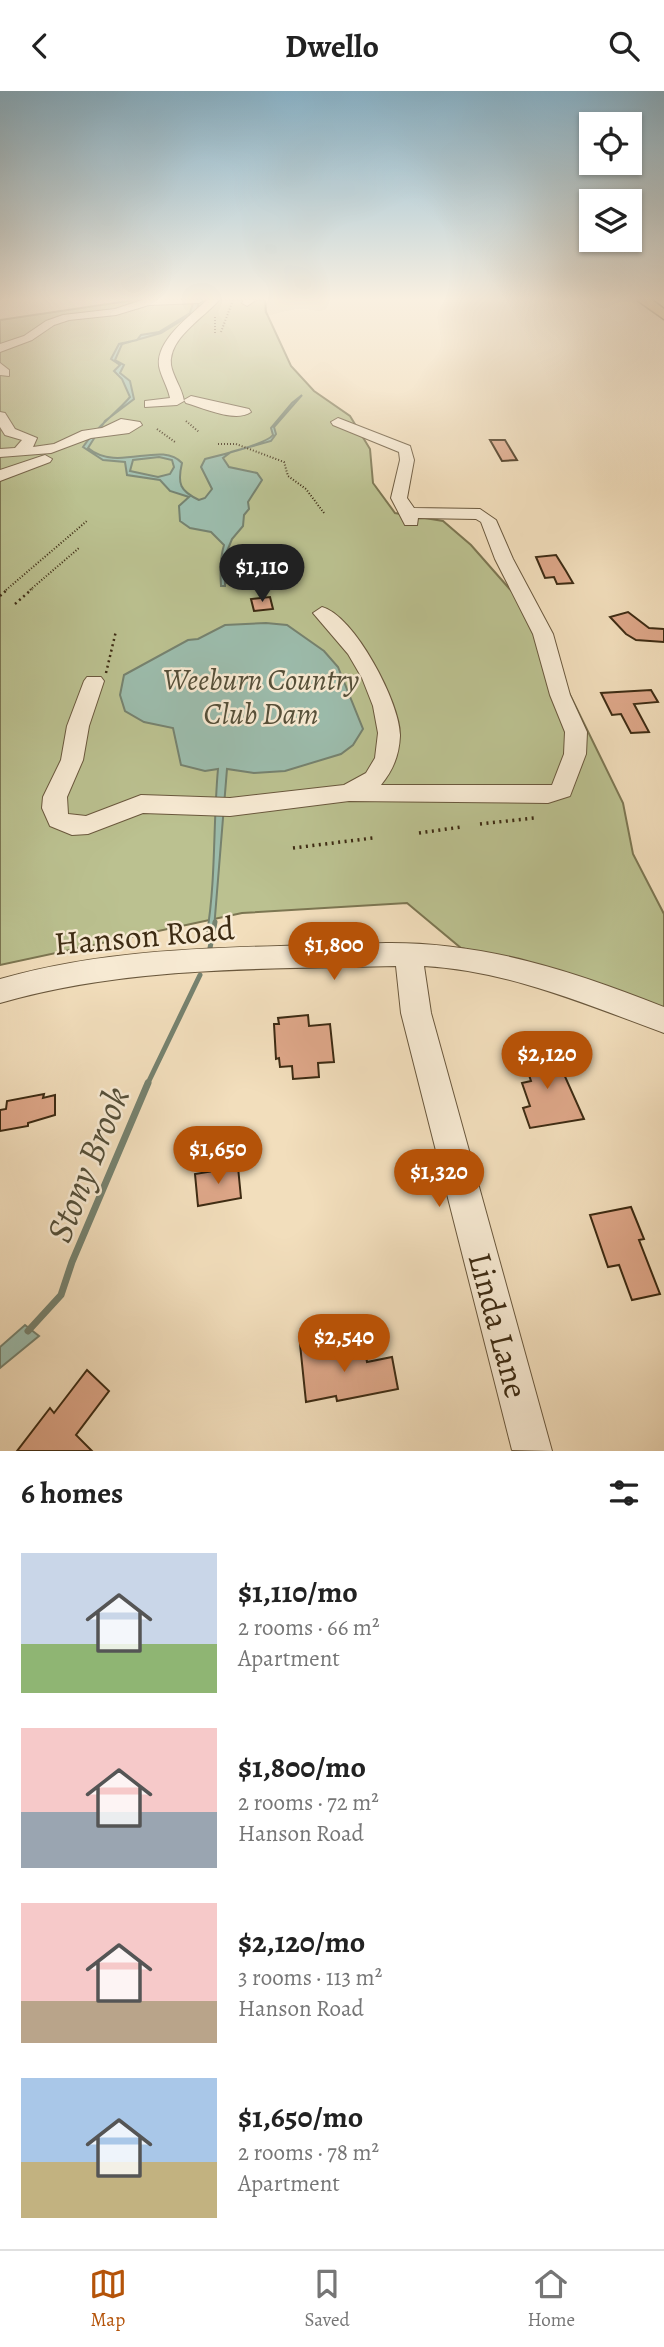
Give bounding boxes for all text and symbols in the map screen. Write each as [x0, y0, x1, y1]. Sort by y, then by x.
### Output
text: Dwello [285, 24, 379, 68]
icon: back [21, 27, 59, 65]
icon: search [605, 27, 643, 65]
map controls [579, 112, 642, 252]
button: locate [579, 112, 642, 175]
button: layers [579, 189, 642, 252]
pin: $1,110 [205, 545, 319, 604]
text: $1,110 [235, 551, 289, 582]
water label: Weeburn Country Club Dam [163, 660, 359, 734]
street label: Hanson Road [52, 905, 236, 966]
pin: $1,800 [277, 923, 391, 982]
text: $1,800 [304, 929, 364, 960]
pin: $2,120 [490, 1031, 604, 1091]
text: $2,120 [518, 1038, 576, 1069]
water label: Stony Brook [33, 1079, 142, 1250]
pin: $1,650 [161, 1127, 275, 1186]
text: $1,650 [189, 1133, 247, 1164]
pin: $1,320 [382, 1149, 496, 1209]
text: $1,320 [410, 1156, 468, 1187]
street label: Linda Lane [458, 1247, 539, 1403]
pin: $2,540 [287, 1315, 401, 1374]
text: $2,540 [314, 1321, 374, 1352]
text: 6 homes [21, 1473, 123, 1513]
icon: filters [605, 1474, 643, 1512]
text: $1,110/mo [238, 1572, 358, 1612]
icon: home [77, 1581, 161, 1665]
text: 2 rooms · 66 m² [238, 1612, 380, 1643]
text: Apartment [238, 1643, 340, 1674]
text: $1,800/mo [238, 1747, 366, 1787]
icon: home [77, 1756, 161, 1840]
text: 2 rooms · 72 m² [238, 1787, 379, 1818]
text: Hanson Road [238, 1818, 364, 1849]
text: $2,120/mo [238, 1922, 365, 1962]
icon: home [77, 1931, 161, 2015]
text: 3 rooms · 113 m² [238, 1962, 382, 1993]
text: Hanson Road [238, 1993, 364, 2024]
text: $1,650/mo [238, 2097, 363, 2137]
icon: home [77, 2106, 161, 2190]
text: 2 rooms · 78 m² [238, 2137, 379, 2168]
text: Apartment [238, 2168, 340, 2199]
tab: Map [89, 2265, 127, 2333]
tab: Saved [305, 2265, 350, 2333]
tab: Home [527, 2265, 575, 2333]

